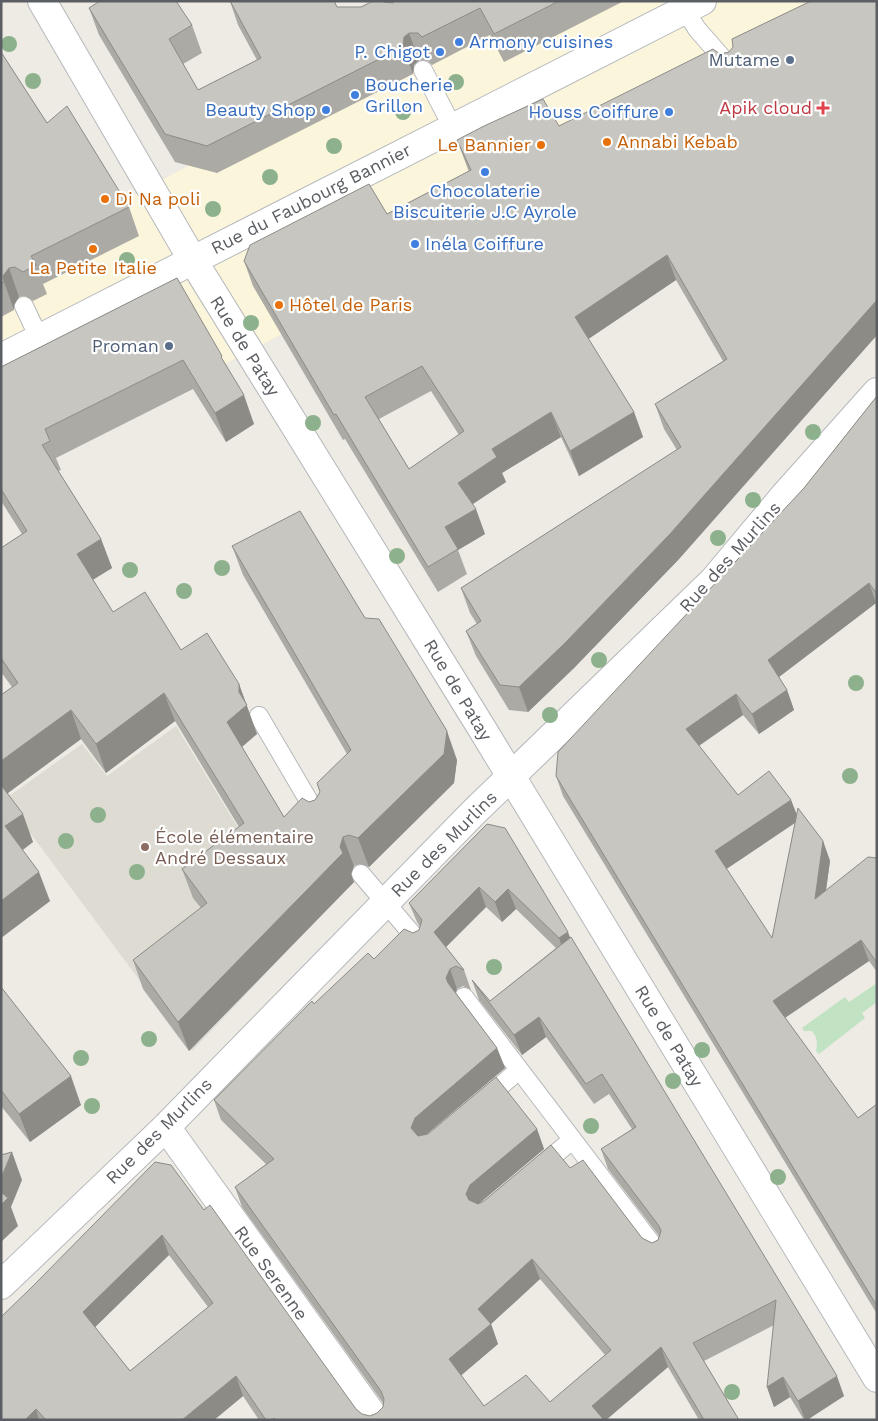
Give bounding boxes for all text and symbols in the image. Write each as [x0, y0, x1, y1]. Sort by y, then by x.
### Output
place label: Armony cuisines [469, 31, 613, 52]
marker: Armony cuisines [453, 36, 465, 48]
place label: P. Chigot [354, 41, 430, 62]
marker: P. Chigot [434, 46, 446, 58]
place label: Mutame [708, 49, 780, 70]
marker: Mutame [784, 54, 796, 66]
place label: Boucherie Grillon [365, 74, 453, 116]
marker: Boucherie Grillon [349, 89, 361, 101]
place label: Apik cloud [719, 97, 812, 118]
place label: Beauty Shop [205, 99, 316, 120]
place label: Houss Coiffure [528, 101, 659, 122]
marker: Apik cloud [816, 101, 830, 115]
marker: Beauty Shop [320, 104, 332, 116]
marker: Houss Coiffure [663, 106, 675, 118]
place label: Annabi Kebab [617, 131, 738, 152]
place label: Le Bannier [437, 134, 531, 155]
marker: Annabi Kebab [601, 136, 613, 148]
street label: Rue du Faubourg Bannier [207, 139, 414, 258]
marker: Le Bannier [535, 139, 547, 151]
marker: Chocolaterie Biscuiterie J.C Ayrole [479, 166, 491, 178]
place label: Chocolaterie Biscuiterie J.C Ayrole [393, 180, 577, 222]
place label: Di Na poli [115, 188, 200, 209]
marker: Di Na poli [99, 193, 111, 205]
place label: Inéla Coiffure [425, 233, 544, 254]
marker: Inéla Coiffure [409, 238, 421, 250]
marker: La Petite Italie [87, 243, 99, 255]
place label: La Petite Italie [29, 257, 157, 278]
street label: Rue de Patay [206, 292, 285, 400]
place label: Hôtel de Paris [289, 294, 412, 315]
marker: Hôtel de Paris [273, 299, 285, 311]
place label: Proman [92, 335, 159, 356]
marker: Proman [163, 340, 175, 352]
street label: Rue des Murlins [675, 497, 785, 616]
street label: Rue de Patay [420, 635, 497, 745]
street label: Rue des Murlins [386, 786, 501, 901]
place label: École élémentaire André Dessaux [155, 826, 314, 868]
marker: École élémentaire André Dessaux [139, 841, 151, 853]
street label: Rue de Patay [631, 981, 708, 1091]
street label: Rue des Murlins [101, 1073, 216, 1188]
street label: Rue Serenne [230, 1221, 313, 1324]

